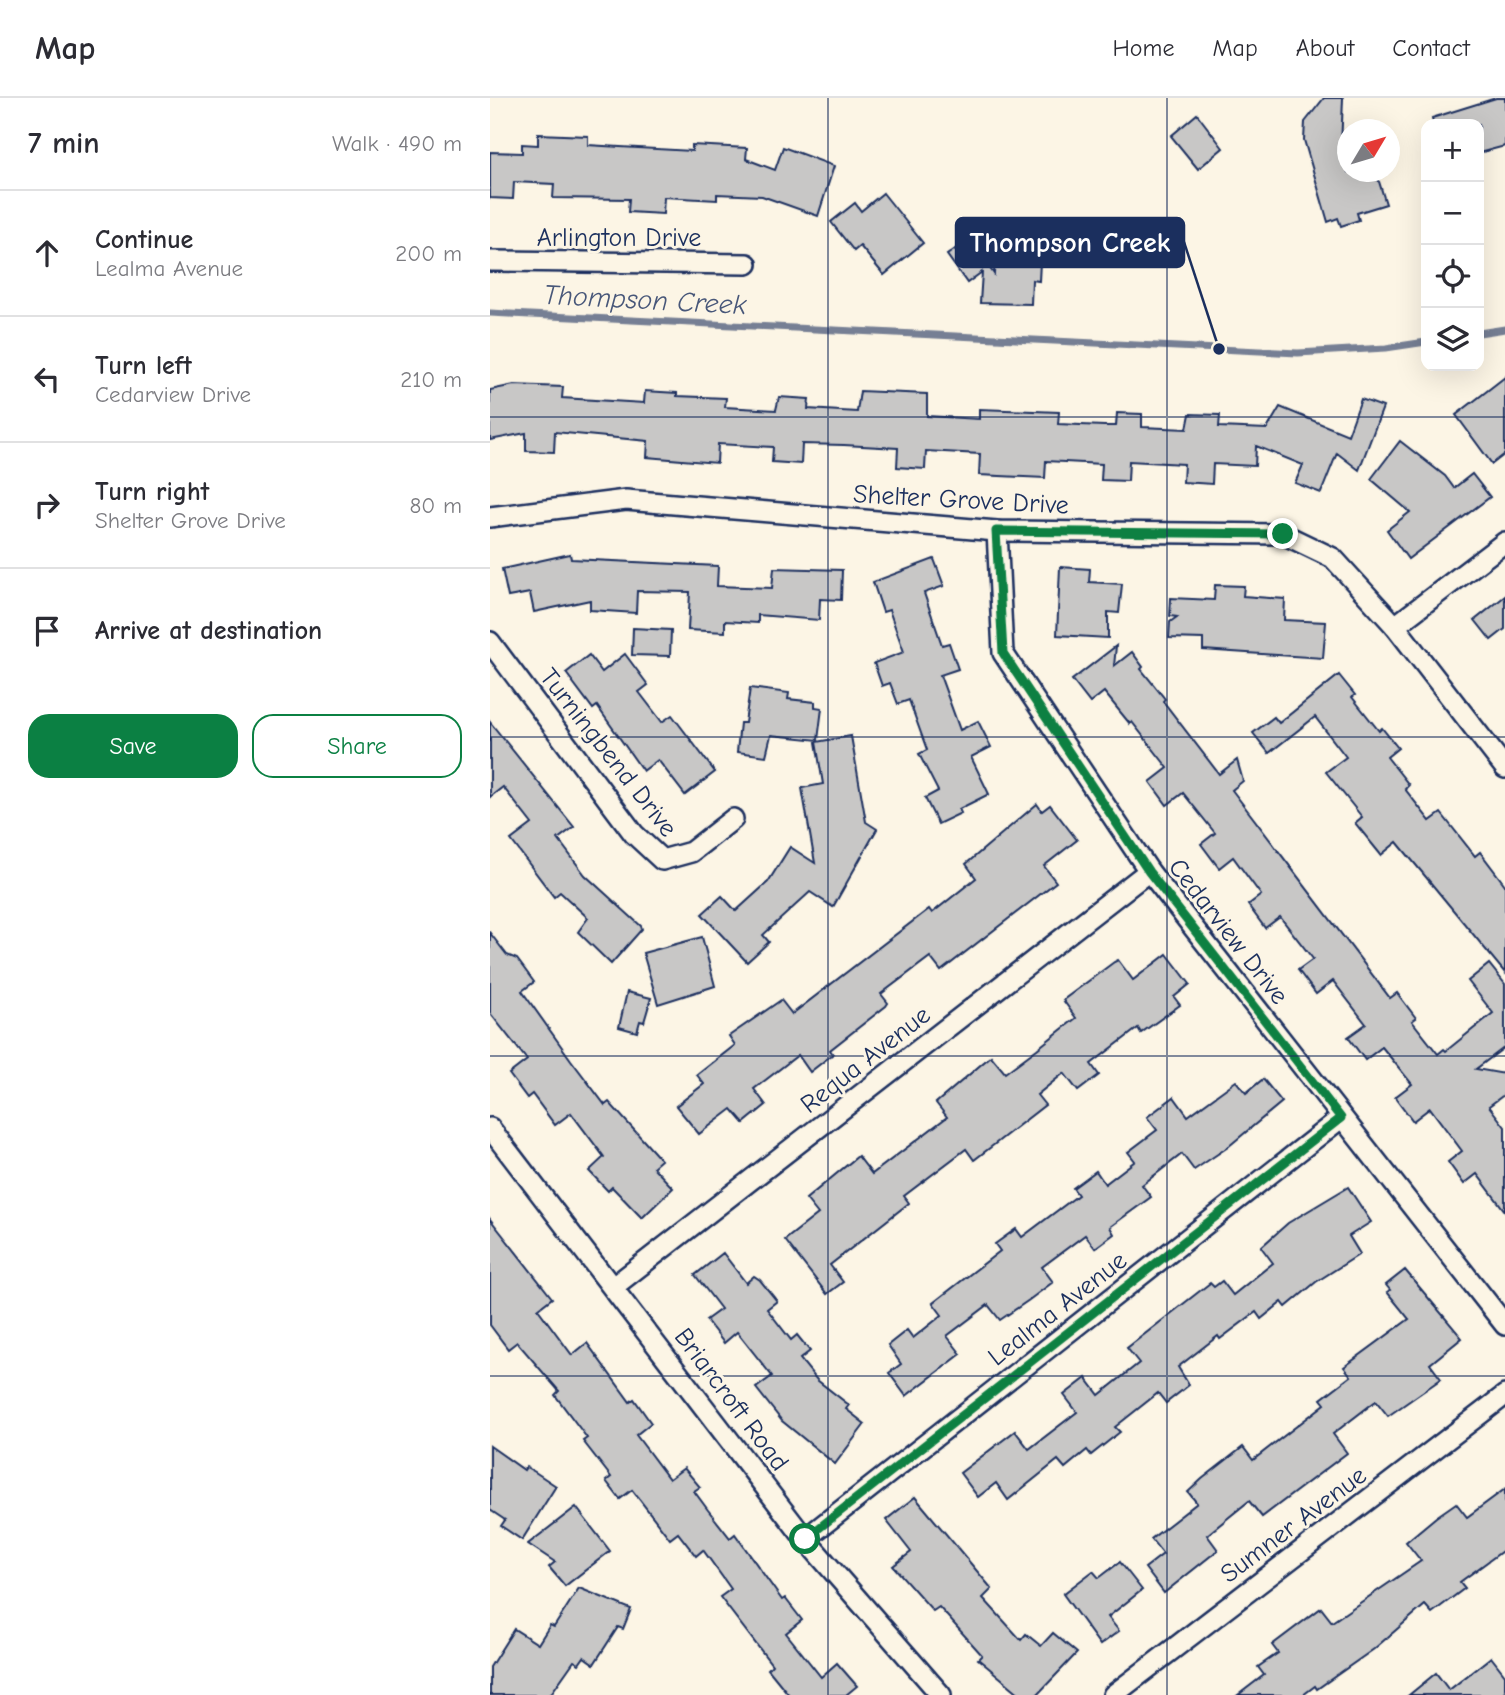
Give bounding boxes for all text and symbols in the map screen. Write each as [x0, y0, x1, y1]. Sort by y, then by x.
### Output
text: Map [35, 29, 96, 67]
text: Home [1113, 34, 1174, 62]
text: Map [1212, 34, 1258, 62]
text: About [1296, 34, 1354, 62]
text: Contact [1392, 34, 1470, 62]
north arrow [1337, 119, 1400, 182]
map controls [1421, 119, 1484, 371]
button: + [1421, 119, 1484, 182]
text: 7 min [28, 126, 100, 161]
text: Walk · 490 m [332, 130, 462, 157]
button: − [1421, 182, 1484, 245]
callout: Thompson Creek [956, 218, 1184, 267]
street label: Arlington Drive [537, 223, 701, 253]
text: Continue [95, 225, 193, 255]
text: Thompson Creek [970, 227, 1171, 259]
icon: ahead [28, 234, 66, 272]
text: 200 m [395, 240, 462, 267]
button: locate [1421, 245, 1484, 308]
text: Lealma Avenue [95, 255, 243, 282]
water label: Thompson Creek [543, 279, 748, 321]
button: layers [1421, 308, 1484, 371]
text: Turn left [95, 351, 192, 381]
icon: left [28, 360, 66, 398]
text: 210 m [400, 366, 462, 393]
text: Cedarview Drive [95, 381, 251, 408]
text: Turn right [95, 477, 209, 507]
street label: Shelter Grove Drive [852, 479, 1069, 521]
icon: right [28, 486, 66, 524]
text: 80 m [409, 492, 462, 519]
text: Shelter Grove Drive [95, 507, 286, 534]
route end [1267, 518, 1298, 549]
icon: arrive [28, 612, 66, 650]
text: Arrive at destination [95, 616, 322, 646]
street label: Turningbend Drive [533, 662, 683, 843]
button: Save [28, 714, 238, 778]
button: Share [252, 714, 462, 778]
street label: Cedarview Drive [1162, 853, 1294, 1010]
street label: Requa Avenue [795, 1000, 936, 1120]
street label: Lealma Avenue [982, 1245, 1133, 1372]
street label: Briarcroft Road [668, 1322, 795, 1477]
street label: Sumner Avenue [1215, 1460, 1372, 1589]
route start [789, 1523, 820, 1554]

